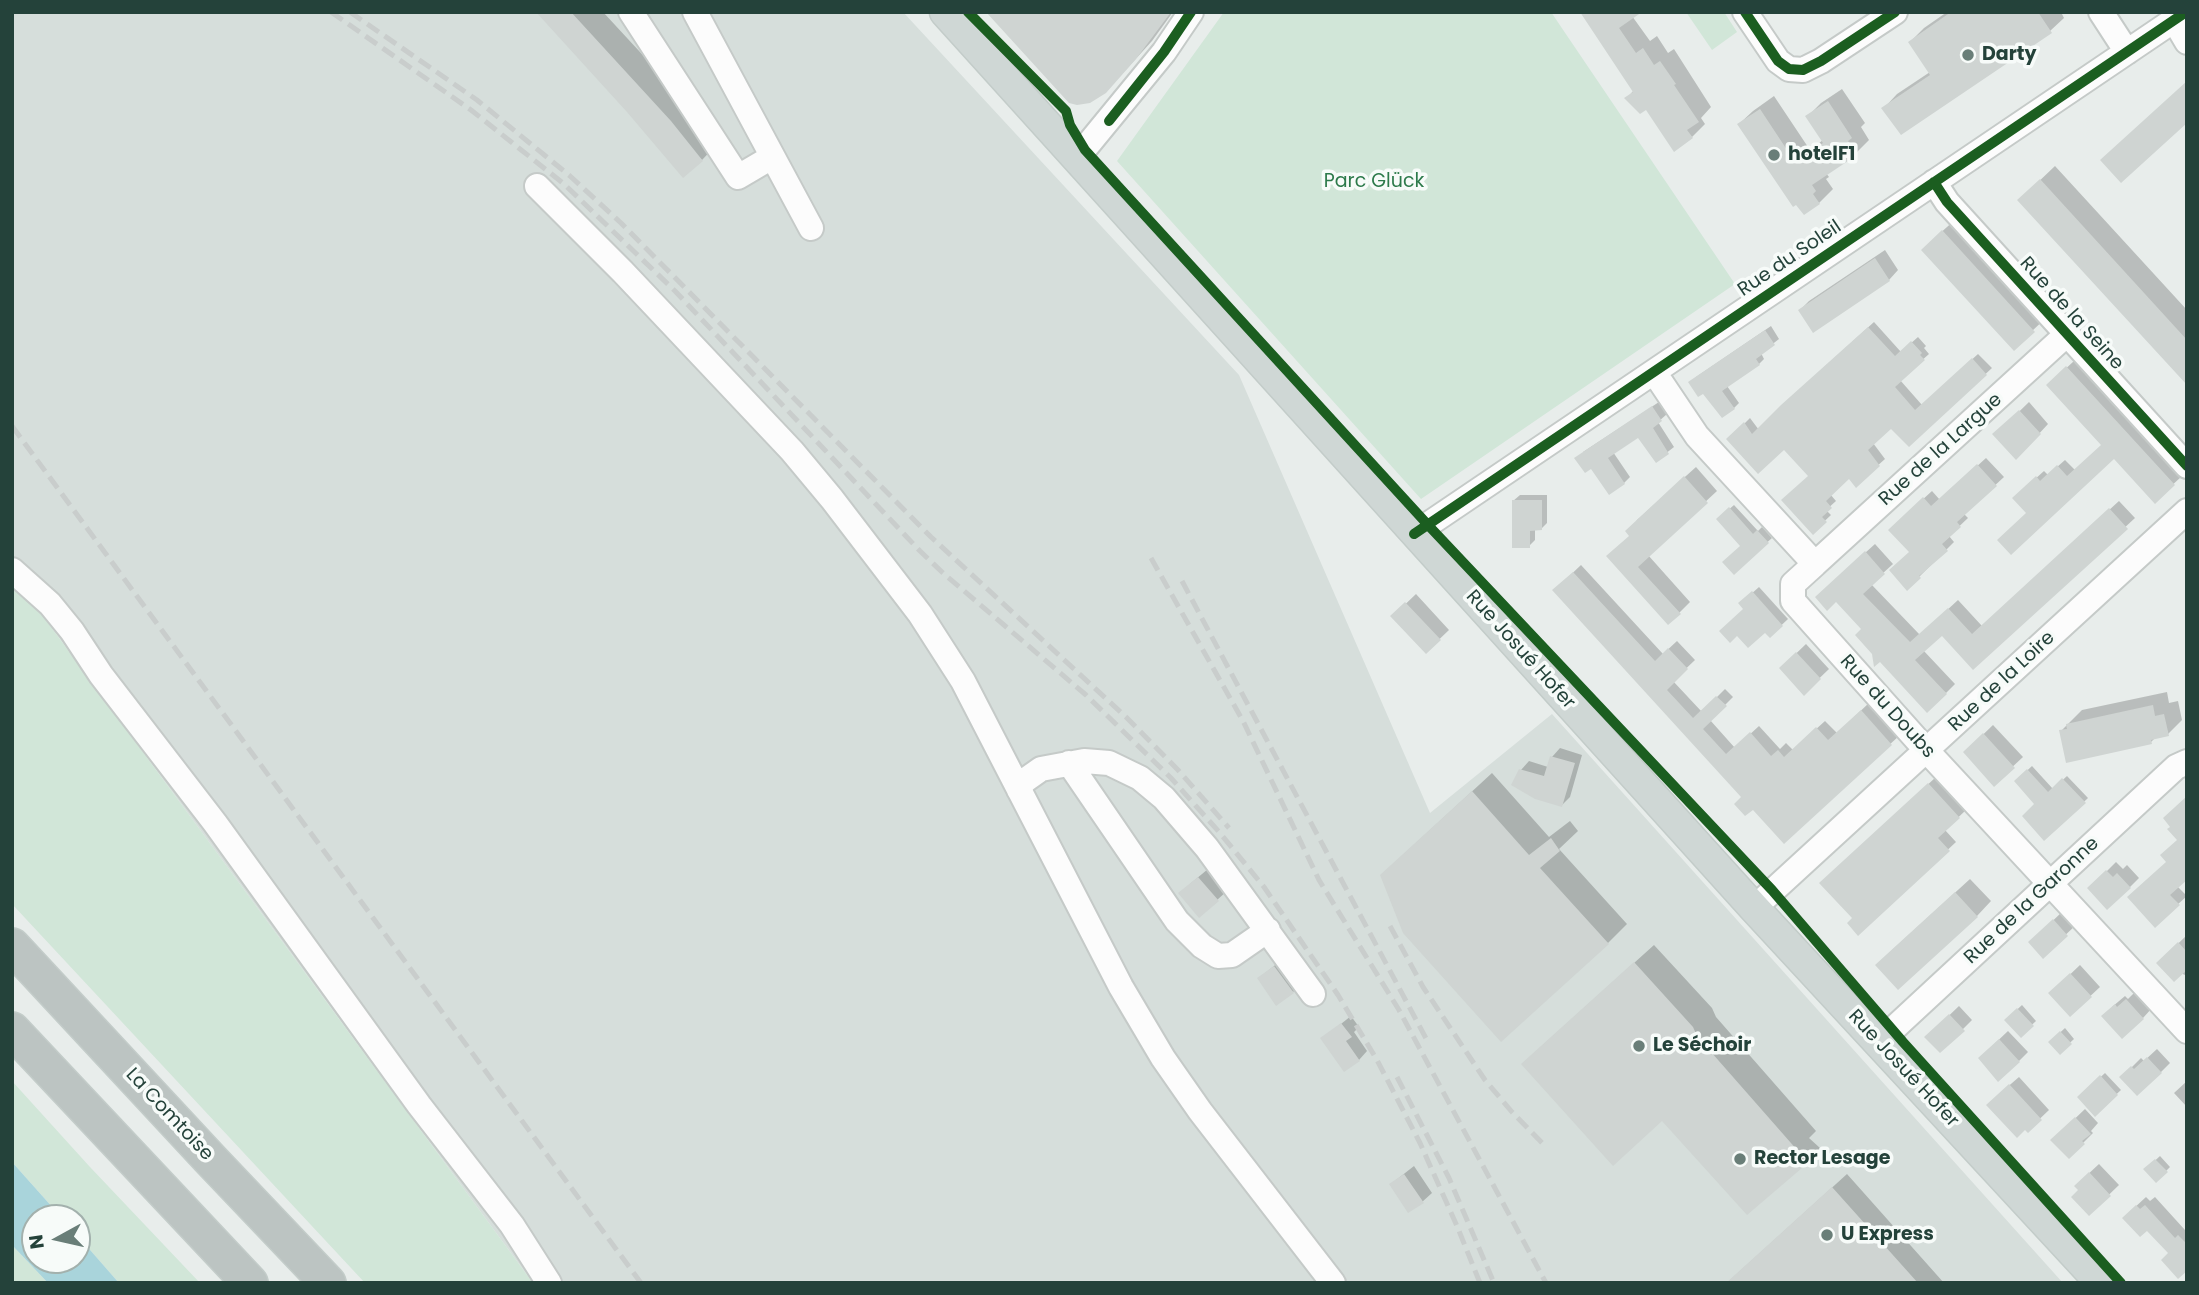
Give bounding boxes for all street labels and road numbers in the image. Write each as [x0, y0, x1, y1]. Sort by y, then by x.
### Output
street label: Rue du Soleil [1734, 216, 1846, 302]
street label: Rue de la Seine [2014, 253, 2128, 375]
street label: Rue de la Largue [1875, 389, 2007, 511]
street label: Rue Josué Hofer [1461, 586, 1579, 714]
street label: Rue de la Loire [1944, 627, 2060, 737]
street label: Rue du Doubs [1835, 651, 1939, 763]
street label: Rue de la Garonne [1960, 833, 2104, 969]
street label: Rue Josué Hofer [1843, 1006, 1963, 1132]
street label: La Comtoise [120, 1064, 218, 1166]

